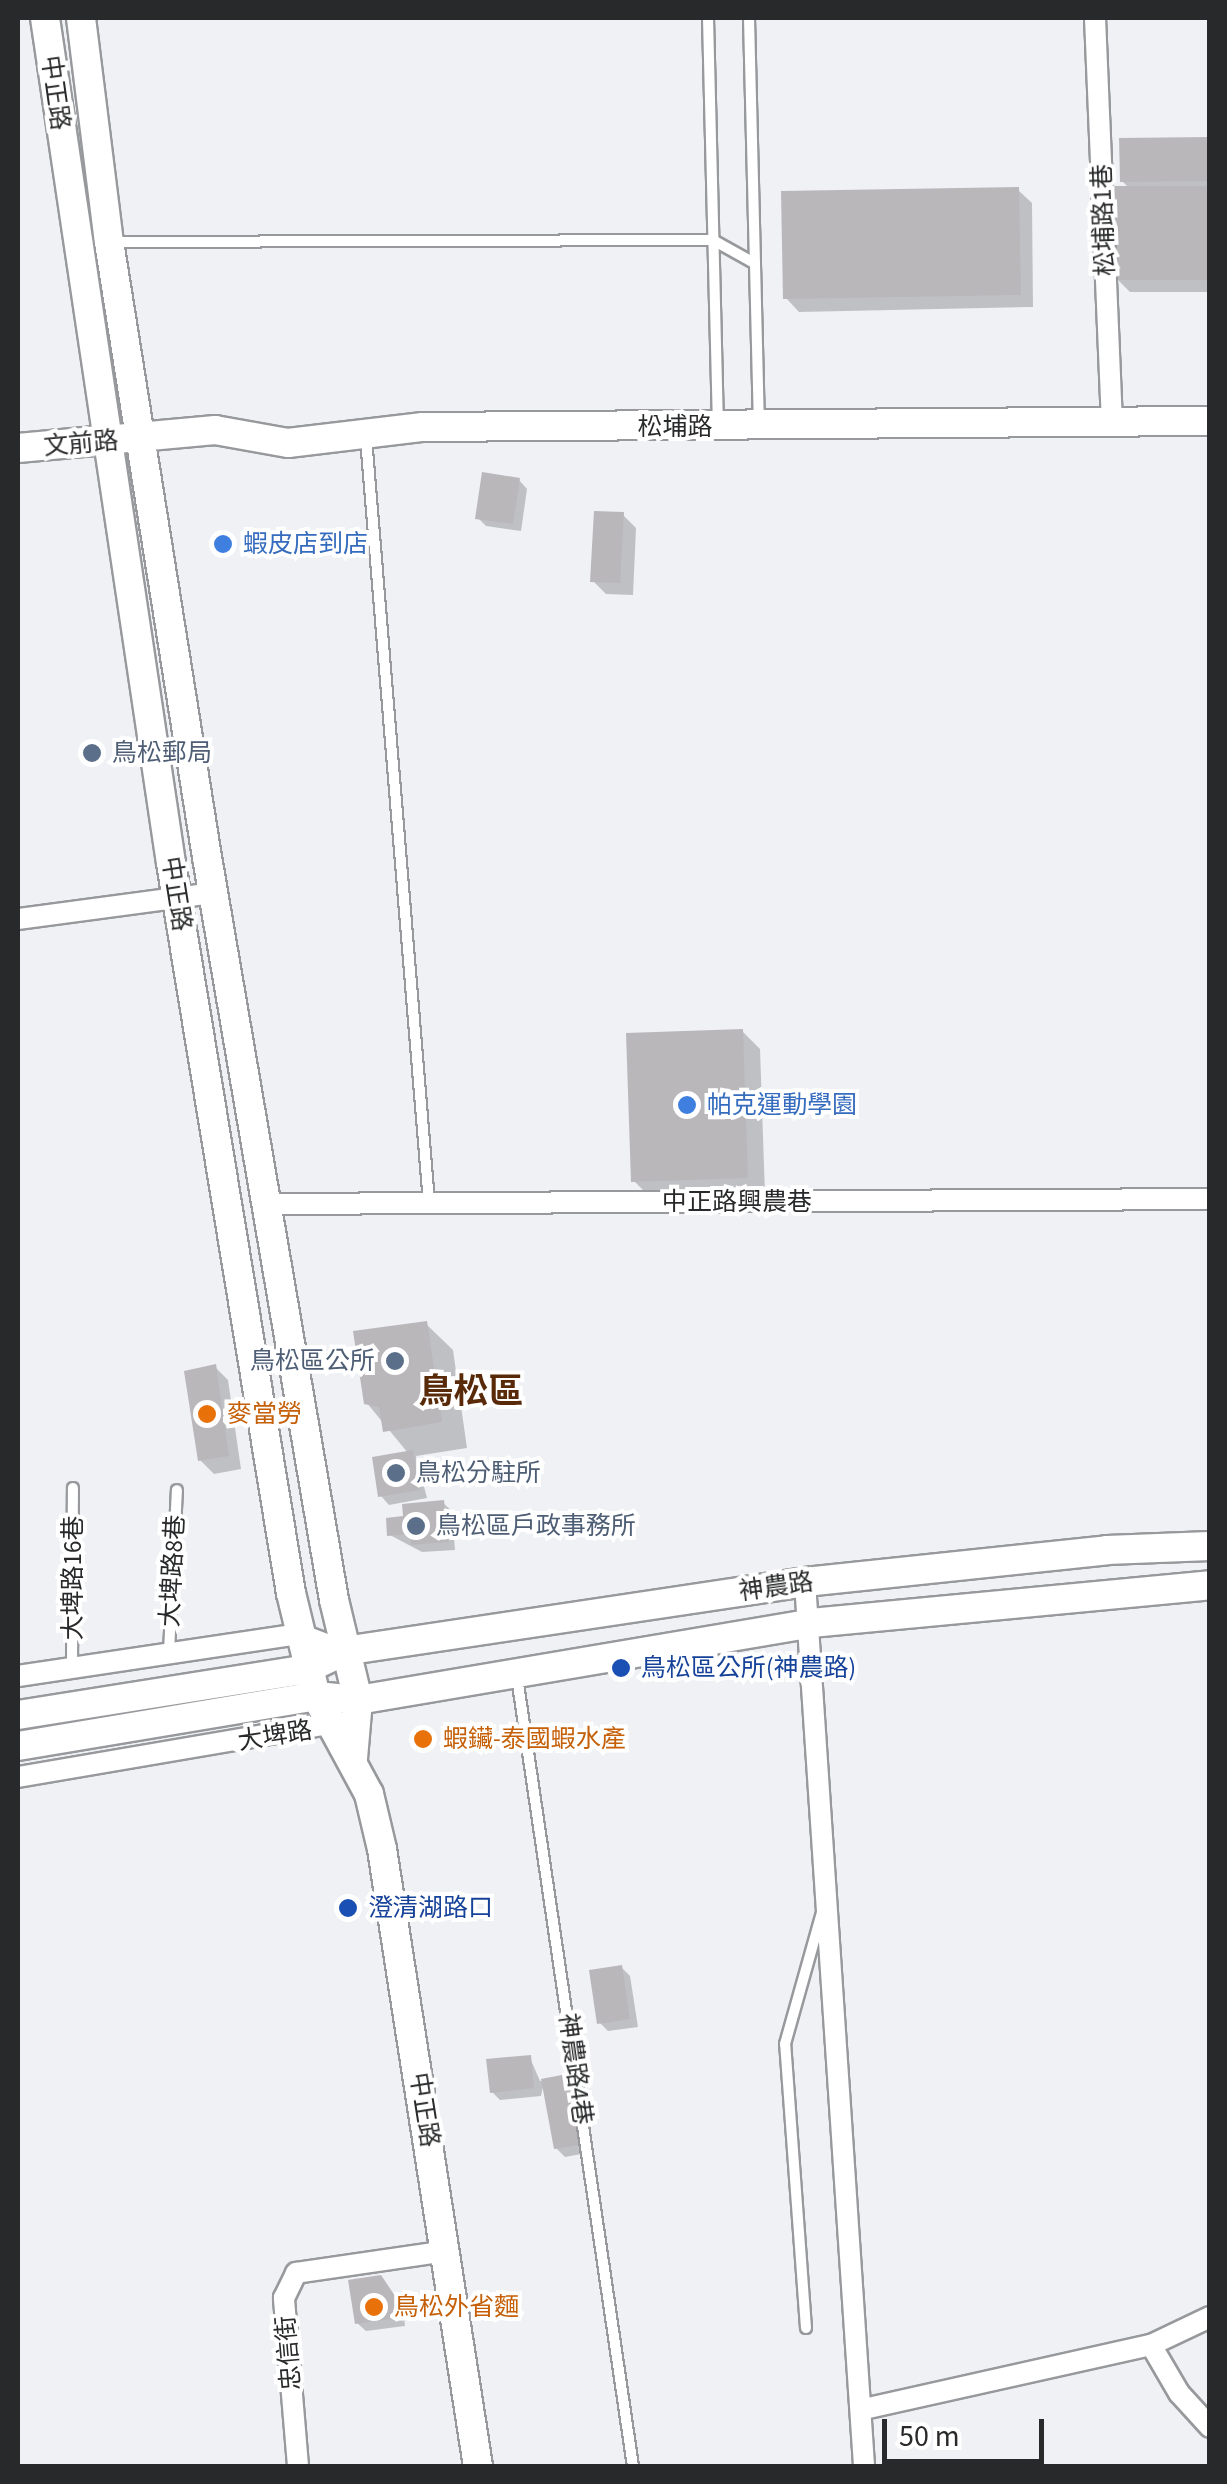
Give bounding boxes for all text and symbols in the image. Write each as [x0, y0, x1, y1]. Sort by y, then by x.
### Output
street label: 中正路 [35, 54, 75, 132]
street label: 松埔路1巷 [1087, 163, 1121, 277]
street label: 松埔路 [638, 412, 712, 442]
street label: 文前路 [42, 426, 120, 462]
place label: 蝦皮店到店 [243, 529, 368, 559]
marker: 蝦皮店到店 [212, 533, 234, 555]
place label: 鳥松郵局 [112, 738, 212, 768]
marker: 鳥松郵局 [81, 742, 103, 764]
street label: 中正路 [155, 855, 197, 933]
place label: 帕克運動學園 [707, 1090, 857, 1120]
marker: 帕克運動學園 [676, 1094, 698, 1116]
street label: 中正路興農巷 [662, 1187, 812, 1217]
place label: 鳥松區公所 [250, 1346, 375, 1376]
marker: 鳥松區公所 [384, 1350, 406, 1372]
district label: 鳥松區 [419, 1371, 523, 1413]
place label: 麥當勞 [227, 1399, 302, 1429]
marker: 麥當勞 [196, 1403, 218, 1425]
place label: 鳥松分駐所 [416, 1458, 541, 1488]
marker: 鳥松分駐所 [385, 1462, 407, 1484]
place label: 鳥松區戶政事務所 [436, 1511, 636, 1541]
street label: 大埤路8巷 [155, 1514, 191, 1628]
marker: 鳥松區戶政事務所 [405, 1515, 427, 1537]
street label: 大埤路16巷 [58, 1516, 88, 1640]
street label: 神農路 [737, 1567, 815, 1607]
place label: 鳥松區公所(神農路) [641, 1653, 856, 1683]
marker: 鳥松區公所(神農路) [610, 1657, 632, 1679]
street label: 大埤路 [236, 1715, 314, 1757]
place label: 蝦鑶-泰國蝦水產 [443, 1724, 626, 1754]
marker: 蝦鑶-泰國蝦水產 [412, 1728, 434, 1750]
place label: 澄清湖路口 [368, 1893, 493, 1923]
marker: 澄清湖路口 [337, 1897, 359, 1919]
street label: 神農路4巷 [552, 2011, 598, 2127]
street label: 中正路 [403, 2071, 445, 2149]
place label: 鳥松外省麵 [394, 2292, 519, 2322]
marker: 鳥松外省麵 [363, 2296, 385, 2318]
street label: 忠信街 [271, 2314, 307, 2392]
scale bar [887, 2399, 1050, 2461]
text: 50 m [899, 2415, 960, 2458]

